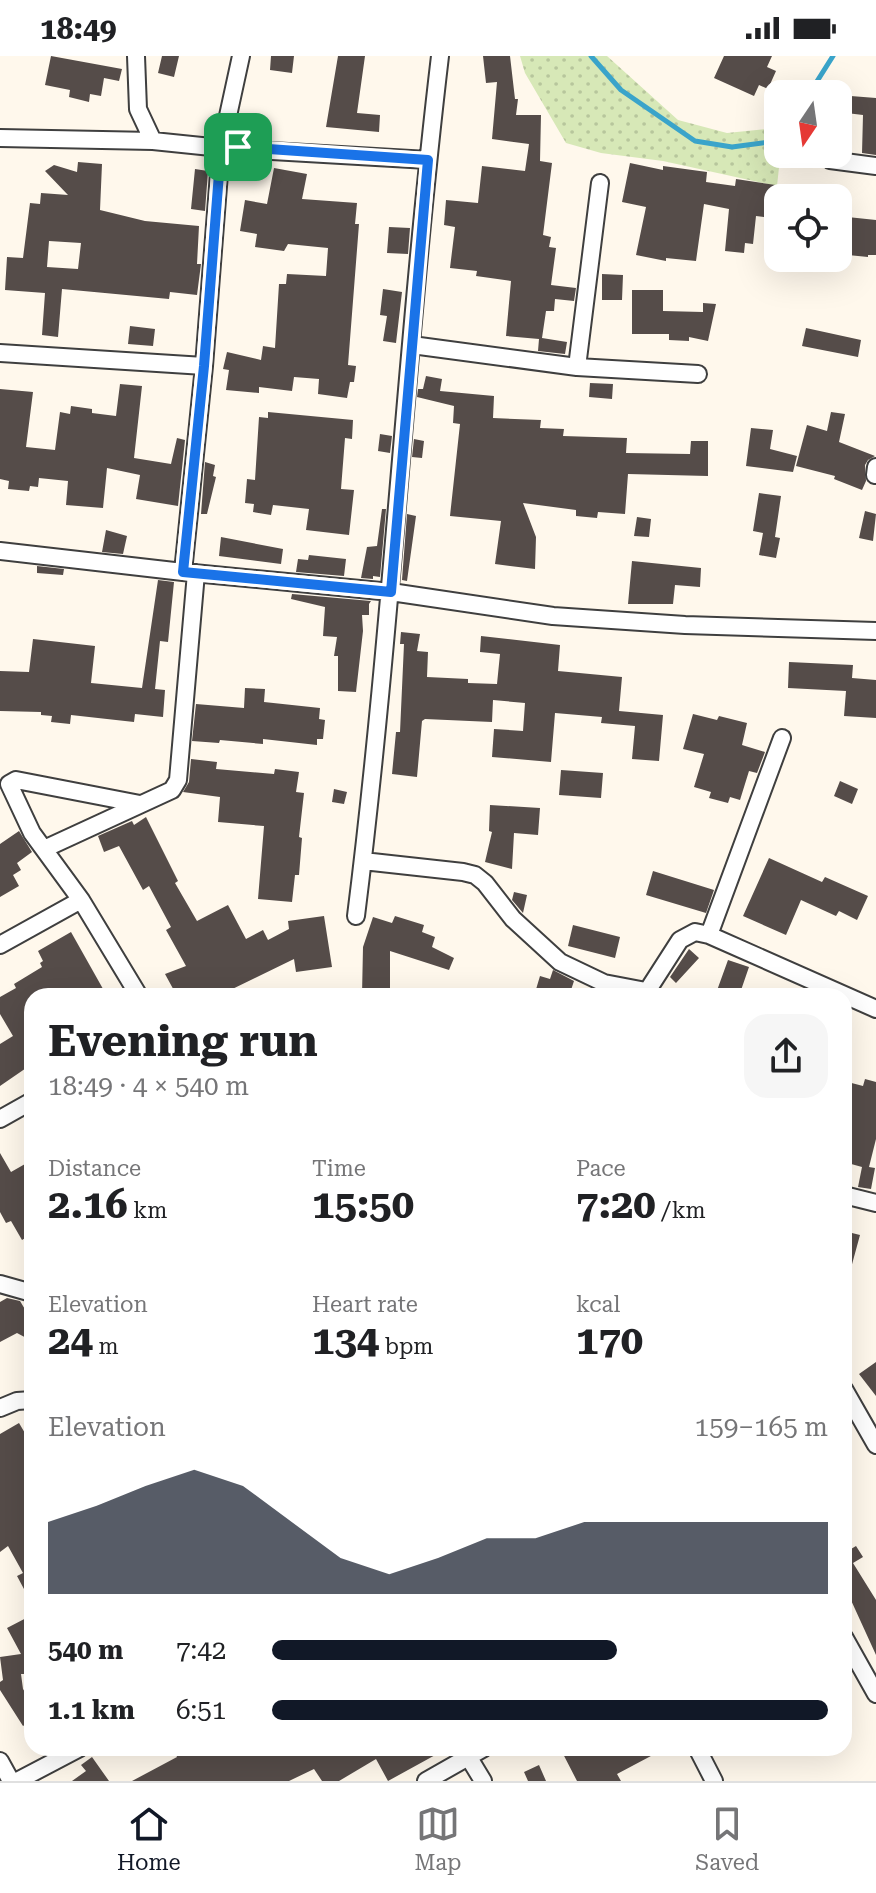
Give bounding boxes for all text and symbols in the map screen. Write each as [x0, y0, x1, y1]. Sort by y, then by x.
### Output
text: 18:49 [40, 11, 117, 46]
north arrow [764, 80, 852, 168]
map controls [764, 80, 852, 272]
pin [204, 113, 272, 181]
icon: arrive [216, 125, 260, 169]
button: locate [764, 184, 852, 272]
button: share [744, 1014, 828, 1098]
text: Evening run [48, 1015, 318, 1067]
text: 18:49 · 4 × 540 m [48, 1071, 249, 1101]
text: Distance [48, 1156, 141, 1181]
text: Time [312, 1156, 366, 1181]
text: Pace [576, 1156, 626, 1181]
text: 2.16 [48, 1181, 128, 1228]
text: 15:50 [312, 1181, 414, 1228]
text: 7:20 [576, 1181, 656, 1228]
text: km [128, 1198, 167, 1223]
text: /km [656, 1198, 706, 1223]
text: Elevation [48, 1292, 148, 1317]
text: Heart rate [312, 1292, 418, 1317]
text: kcal [576, 1292, 620, 1317]
text: 24 [48, 1317, 93, 1364]
text: 134 [312, 1317, 379, 1364]
text: 170 [576, 1317, 643, 1364]
text: m [93, 1334, 118, 1359]
text: bpm [379, 1334, 433, 1359]
text: Elevation [48, 1412, 166, 1442]
text: 159–165 m [695, 1412, 828, 1442]
text: 540 m [48, 1635, 123, 1665]
text: 7:42 [176, 1635, 226, 1665]
text: 1.1 km [48, 1695, 135, 1725]
text: 6:51 [176, 1695, 226, 1725]
tab: Home [117, 1802, 181, 1875]
tab: Map [414, 1802, 462, 1875]
tab: Saved [695, 1802, 759, 1875]

